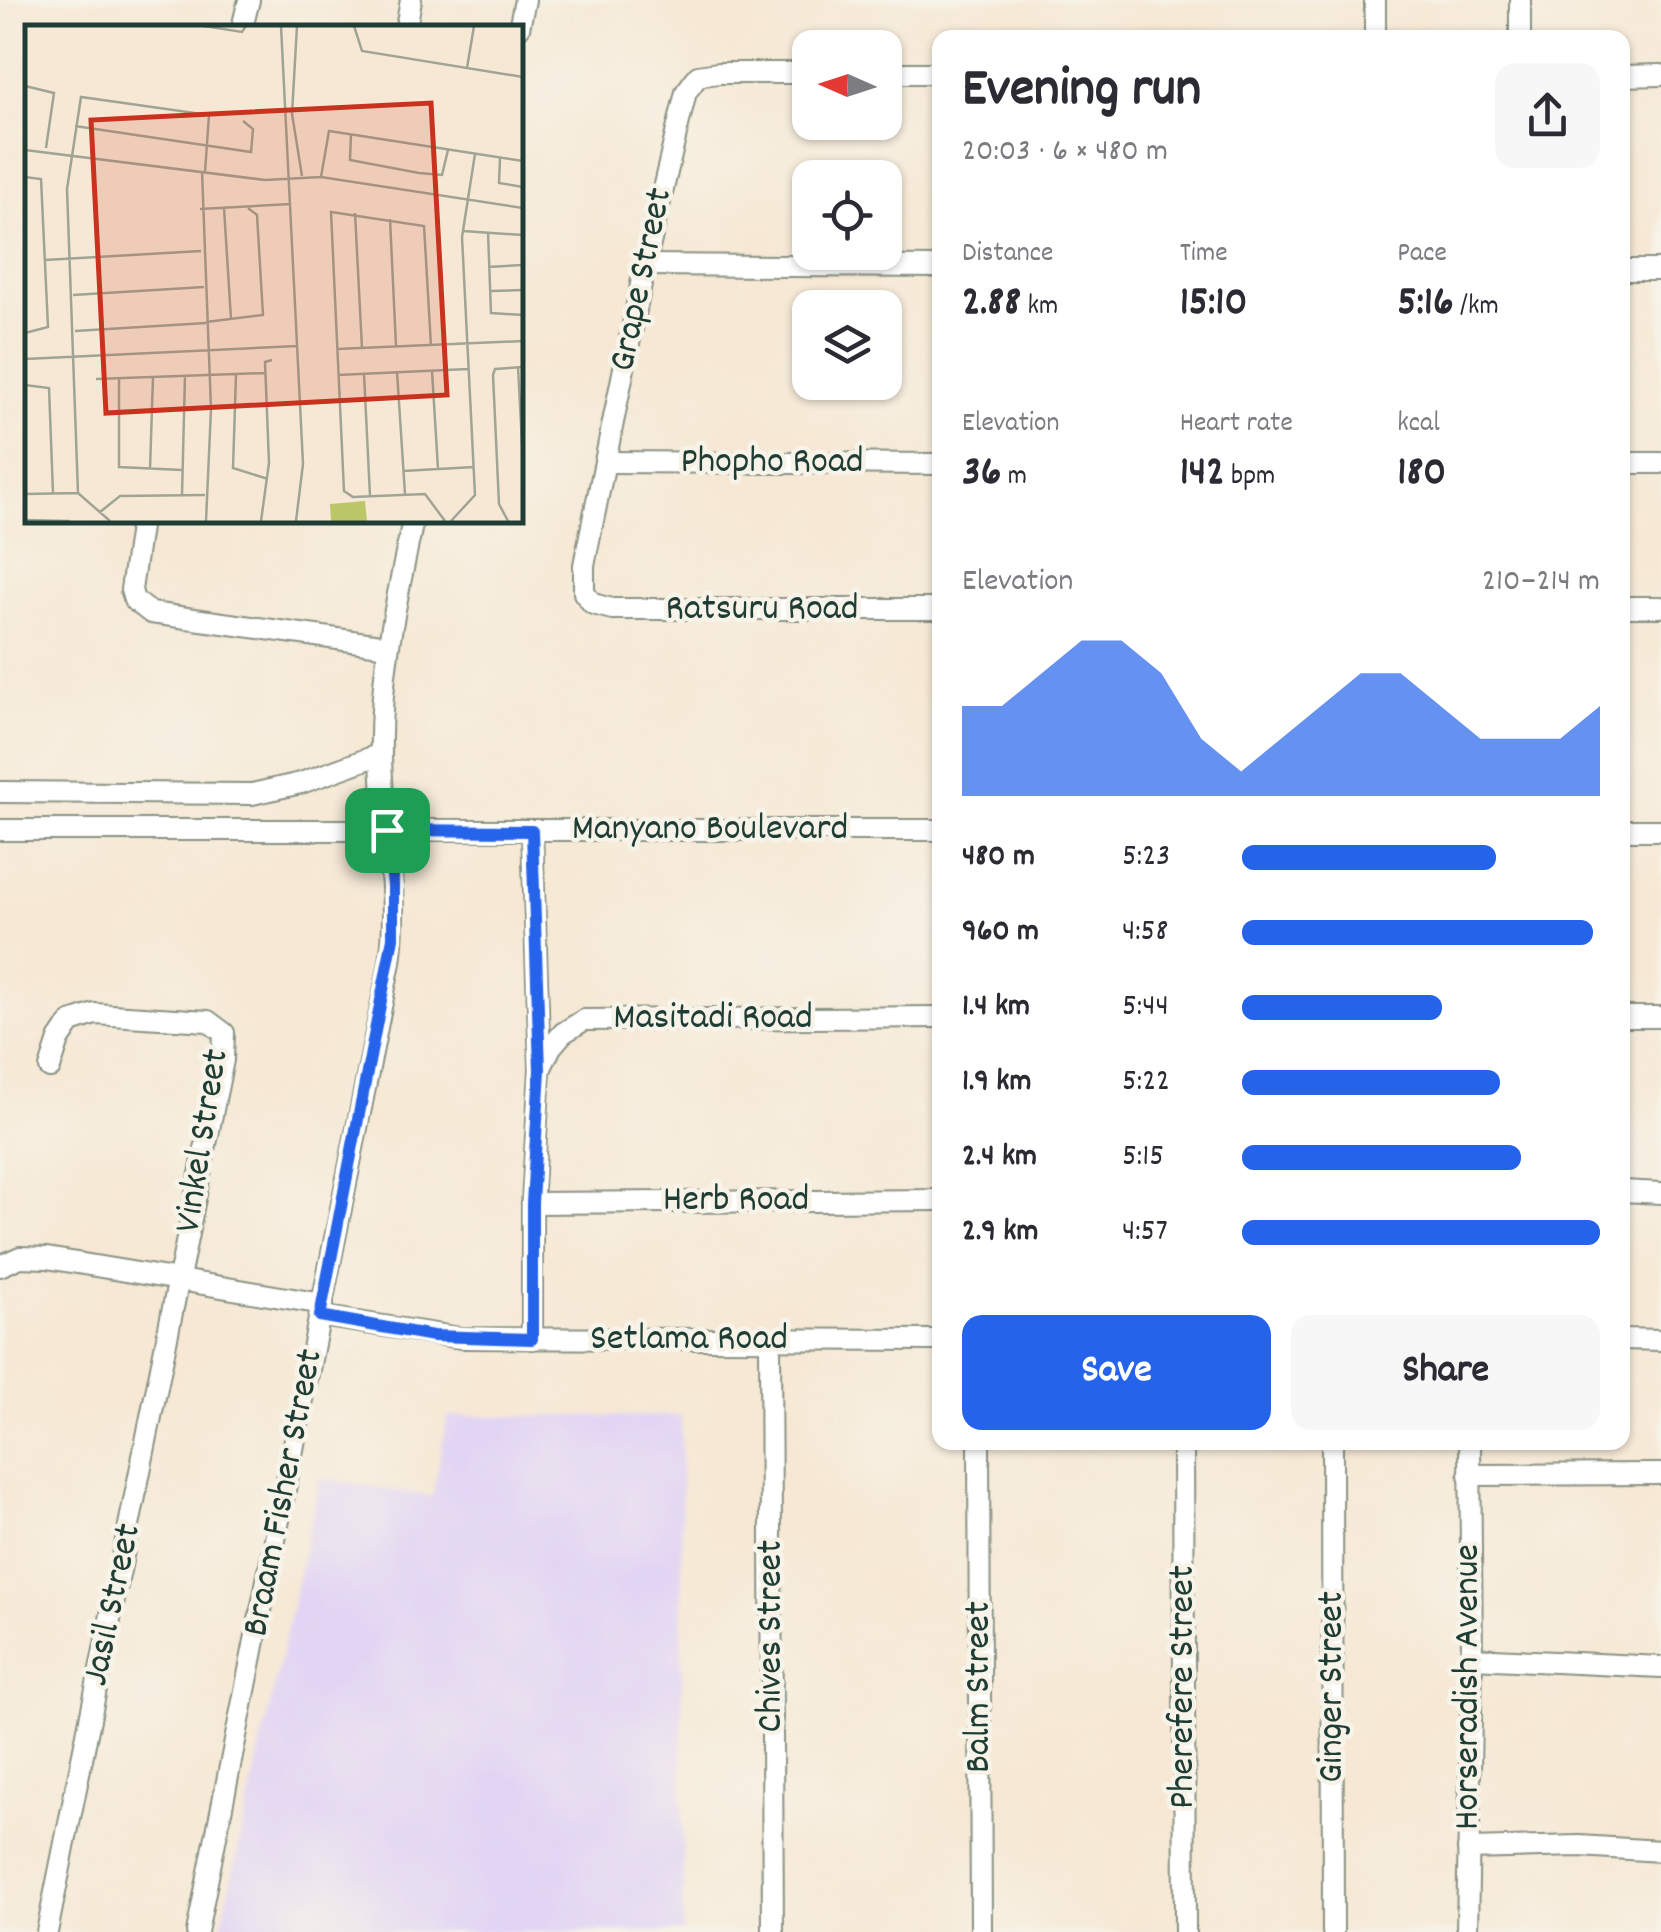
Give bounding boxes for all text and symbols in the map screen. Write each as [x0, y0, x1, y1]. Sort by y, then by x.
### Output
inset map [25, 25, 522, 522]
north arrow [792, 30, 902, 140]
map controls [792, 30, 902, 400]
text: Evening run [962, 53, 1201, 132]
button: share [1495, 63, 1600, 168]
text: 20:03 · 6 × 480 m [962, 130, 1168, 176]
button: locate [792, 160, 902, 270]
street label: Grape Street [597, 183, 689, 377]
text: Distance [962, 235, 1053, 275]
text: Time [1180, 235, 1228, 275]
text: Pace [1397, 235, 1447, 275]
text: 2.88 [962, 275, 1021, 335]
text: 15:10 [1180, 275, 1247, 335]
text: 5:16 [1397, 275, 1454, 335]
text: km [1021, 288, 1058, 328]
text: /km [1454, 288, 1499, 328]
button: layers [792, 290, 902, 400]
text: Elevation [962, 405, 1059, 445]
text: Heart rate [1180, 405, 1293, 445]
text: kcal [1397, 405, 1440, 445]
street label: Phopho Road [680, 436, 864, 491]
text: 36 [962, 445, 1001, 505]
text: 142 [1180, 445, 1225, 505]
text: 180 [1397, 445, 1446, 505]
text: m [1001, 458, 1027, 498]
text: bpm [1225, 458, 1275, 498]
text: Elevation [962, 560, 1073, 606]
text: 210–214 m [1482, 560, 1600, 606]
street label: Ratsuru Road [666, 583, 858, 638]
pin [345, 788, 430, 873]
icon: arrive [360, 803, 415, 858]
street label: Manyano Boulevard [572, 803, 848, 858]
text: 480 m [962, 835, 1035, 881]
text: 5:23 [1122, 835, 1170, 881]
text: 960 m [962, 910, 1039, 956]
text: 4:58 [1122, 910, 1168, 956]
text: 1.4 km [962, 985, 1030, 1031]
text: 5:44 [1122, 985, 1169, 1031]
street label: Masitadi Road [613, 992, 813, 1047]
street label: Vinkel Street [162, 1045, 246, 1237]
text: 1.9 km [962, 1060, 1031, 1106]
text: 5:22 [1122, 1060, 1170, 1106]
text: 2.4 km [962, 1135, 1037, 1181]
text: 5:15 [1122, 1135, 1164, 1181]
street label: Herb Road [663, 1174, 809, 1229]
text: 2.9 km [962, 1210, 1038, 1256]
text: 4:57 [1122, 1210, 1168, 1256]
street label: Setlama Road [590, 1313, 788, 1368]
button: Save [962, 1315, 1271, 1430]
button: Share [1291, 1315, 1600, 1430]
street label: Braam Fisher Street [230, 1345, 340, 1641]
street label: Jasil Street [70, 1519, 158, 1691]
street label: Chives Street [745, 1540, 800, 1732]
street label: Horseradish Avenue [1442, 1544, 1497, 1830]
street label: Pherefere Street [1157, 1565, 1212, 1809]
street label: Ginger Street [1306, 1591, 1361, 1783]
street label: Balm Street [953, 1601, 1008, 1773]

